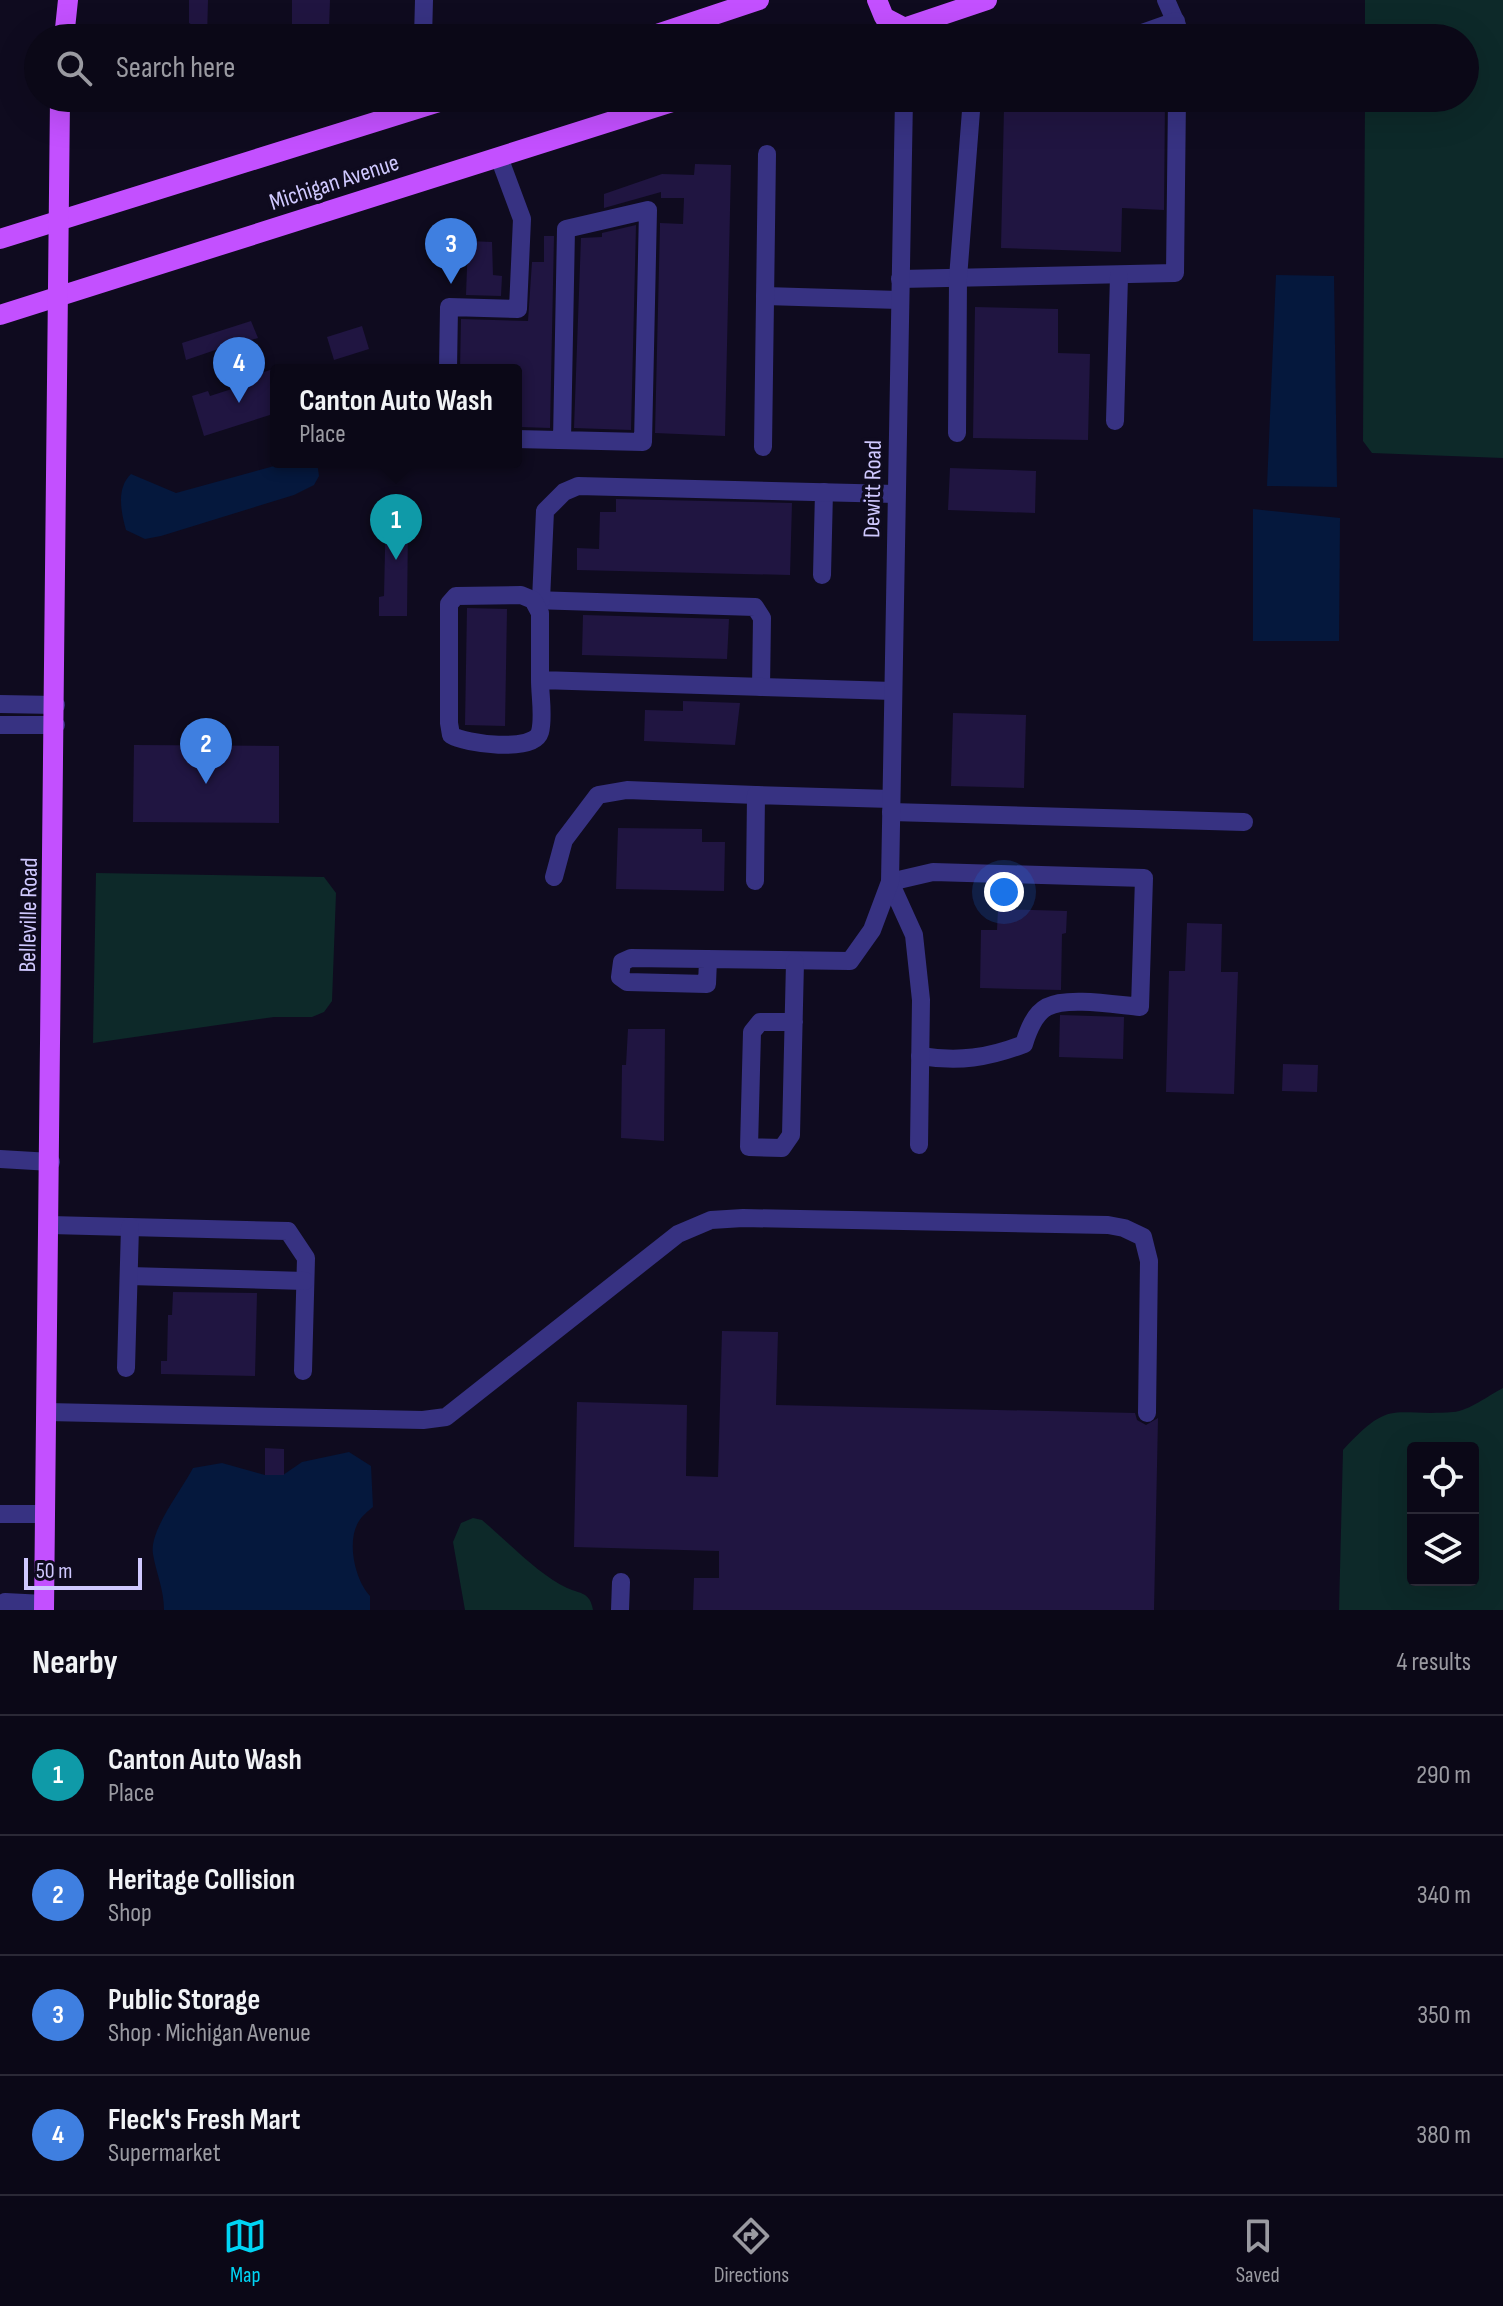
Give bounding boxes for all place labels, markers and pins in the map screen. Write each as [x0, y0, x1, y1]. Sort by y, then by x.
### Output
pin: 3 [425, 218, 477, 284]
pin: 4 [213, 337, 265, 403]
pin: 1 [370, 494, 422, 560]
pin: 2 [180, 718, 232, 784]

